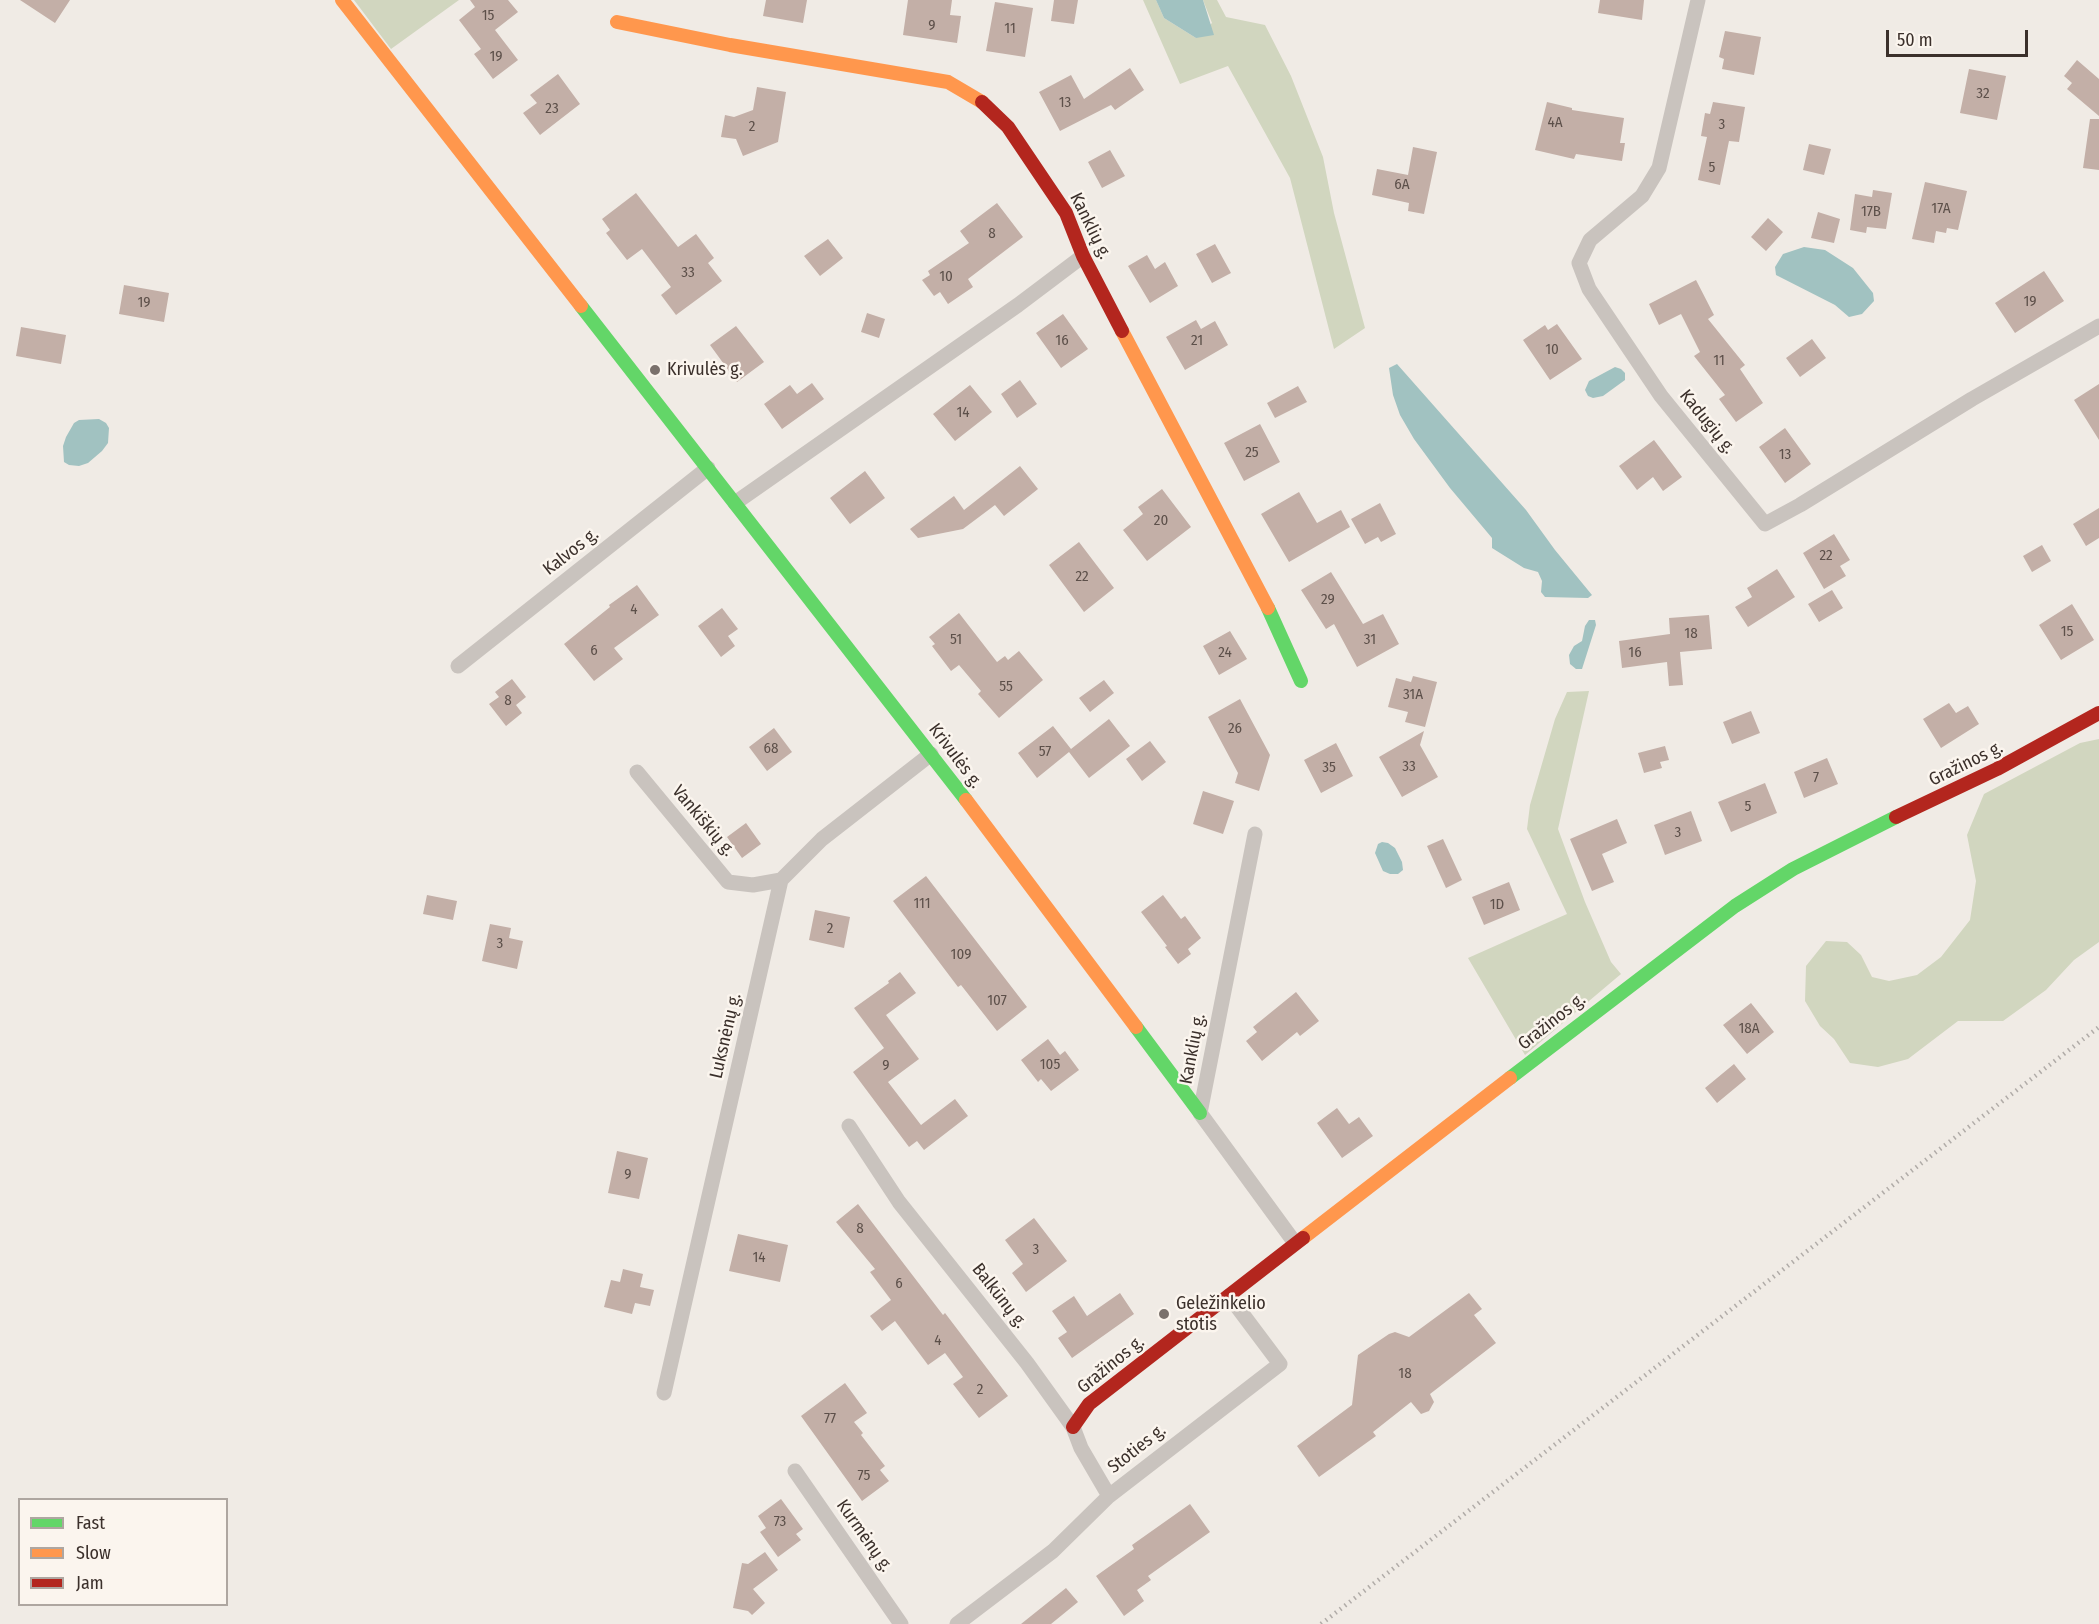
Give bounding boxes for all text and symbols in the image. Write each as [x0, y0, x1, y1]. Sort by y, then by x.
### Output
house number: 15 [482, 7, 494, 25]
house number: 9 [928, 17, 936, 35]
scale bar [1889, 18, 2032, 56]
house number: 11 [1004, 20, 1016, 38]
text: 50 m [1897, 29, 1933, 51]
house number: 19 [489, 48, 503, 66]
house number: 32 [1976, 85, 1990, 103]
house number: 13 [1059, 94, 1071, 112]
house number: 23 [545, 100, 559, 118]
house number: 4A [1547, 114, 1563, 132]
house number: 3 [1719, 116, 1725, 134]
house number: 2 [749, 118, 755, 136]
house number: 5 [1709, 159, 1715, 177]
house number: 6A [1394, 176, 1410, 194]
street label: Kanklių g. [1065, 189, 1115, 263]
house number: 17A [1931, 200, 1951, 218]
house number: 17B [1861, 203, 1881, 221]
house number: 8 [988, 225, 996, 243]
house number: 33 [681, 264, 695, 282]
house number: 10 [939, 268, 953, 286]
house number: 19 [2023, 293, 2037, 311]
house number: 19 [137, 294, 151, 312]
house number: 16 [1055, 332, 1069, 350]
house number: 21 [1191, 332, 1203, 350]
house number: 10 [1545, 341, 1559, 359]
house number: 11 [1713, 352, 1725, 370]
place label: Krivulės g. [667, 359, 743, 381]
marker: Krivulės g. [648, 363, 662, 377]
street label: Kadugių g. [1675, 386, 1739, 458]
house number: 14 [956, 404, 970, 422]
house number: 25 [1245, 444, 1259, 462]
house number: 13 [1779, 446, 1791, 464]
house number: 20 [1154, 512, 1168, 530]
street label: Kalvos g. [539, 524, 603, 580]
house number: 22 [1819, 547, 1833, 565]
house number: 22 [1075, 568, 1089, 586]
house number: 29 [1321, 591, 1335, 609]
house number: 4 [630, 601, 638, 619]
house number: 15 [2061, 623, 2073, 641]
house number: 18 [1684, 625, 1698, 643]
house number: 51 [950, 631, 962, 649]
house number: 31 [1364, 631, 1376, 649]
house number: 6 [590, 642, 598, 660]
house number: 24 [1218, 644, 1232, 662]
house number: 16 [1628, 644, 1642, 662]
house number: 55 [999, 678, 1013, 696]
house number: 31A [1403, 686, 1423, 704]
house number: 8 [504, 692, 512, 710]
street label: Krivulės g. [924, 719, 986, 793]
house number: 26 [1228, 720, 1242, 738]
street label: Gražinos g. [1925, 737, 2007, 791]
house number: 68 [764, 740, 778, 758]
house number: 57 [1039, 743, 1051, 761]
house number: 33 [1402, 758, 1416, 776]
house number: 35 [1322, 759, 1336, 777]
house number: 7 [1813, 769, 1819, 787]
street label: Vankiškių g. [667, 781, 739, 861]
house number: 5 [1745, 798, 1751, 816]
house number: 3 [1675, 824, 1681, 842]
house number: 111 [913, 895, 931, 913]
house number: 1D [1490, 896, 1504, 914]
house number: 2 [827, 920, 833, 938]
house number: 3 [497, 935, 503, 953]
house number: 109 [951, 946, 971, 964]
street label: Gražinos g. [1514, 989, 1590, 1055]
street label: Luksnėnų g. [706, 991, 746, 1081]
house number: 107 [987, 992, 1007, 1010]
street label: Kanklių g. [1176, 1012, 1210, 1086]
house number: 18A [1738, 1020, 1760, 1038]
house number: 105 [1040, 1056, 1060, 1074]
house number: 9 [882, 1057, 890, 1075]
house number: 9 [624, 1166, 632, 1184]
house number: 8 [856, 1220, 864, 1238]
house number: 3 [1033, 1241, 1039, 1259]
house number: 14 [752, 1249, 766, 1267]
street label: Balkūnų g. [967, 1259, 1031, 1333]
house number: 6 [895, 1275, 903, 1293]
place label: Geležinkelio stotis [1176, 1293, 1266, 1336]
marker: Geležinkelio stotis [1157, 1307, 1171, 1321]
house number: 4 [934, 1332, 942, 1350]
street label: Gražinos g. [1073, 1332, 1149, 1398]
house number: 18 [1398, 1365, 1412, 1383]
house number: 2 [977, 1381, 983, 1399]
house number: 77 [824, 1410, 836, 1428]
street label: Stoties g. [1104, 1420, 1170, 1478]
house number: 75 [858, 1467, 870, 1485]
street label: Kurmėnų g. [831, 1496, 897, 1576]
legend [18, 1498, 228, 1606]
text: Fast [76, 1512, 105, 1534]
house number: 73 [774, 1513, 786, 1531]
text: Slow [76, 1542, 111, 1564]
text: Jam [76, 1572, 104, 1594]

